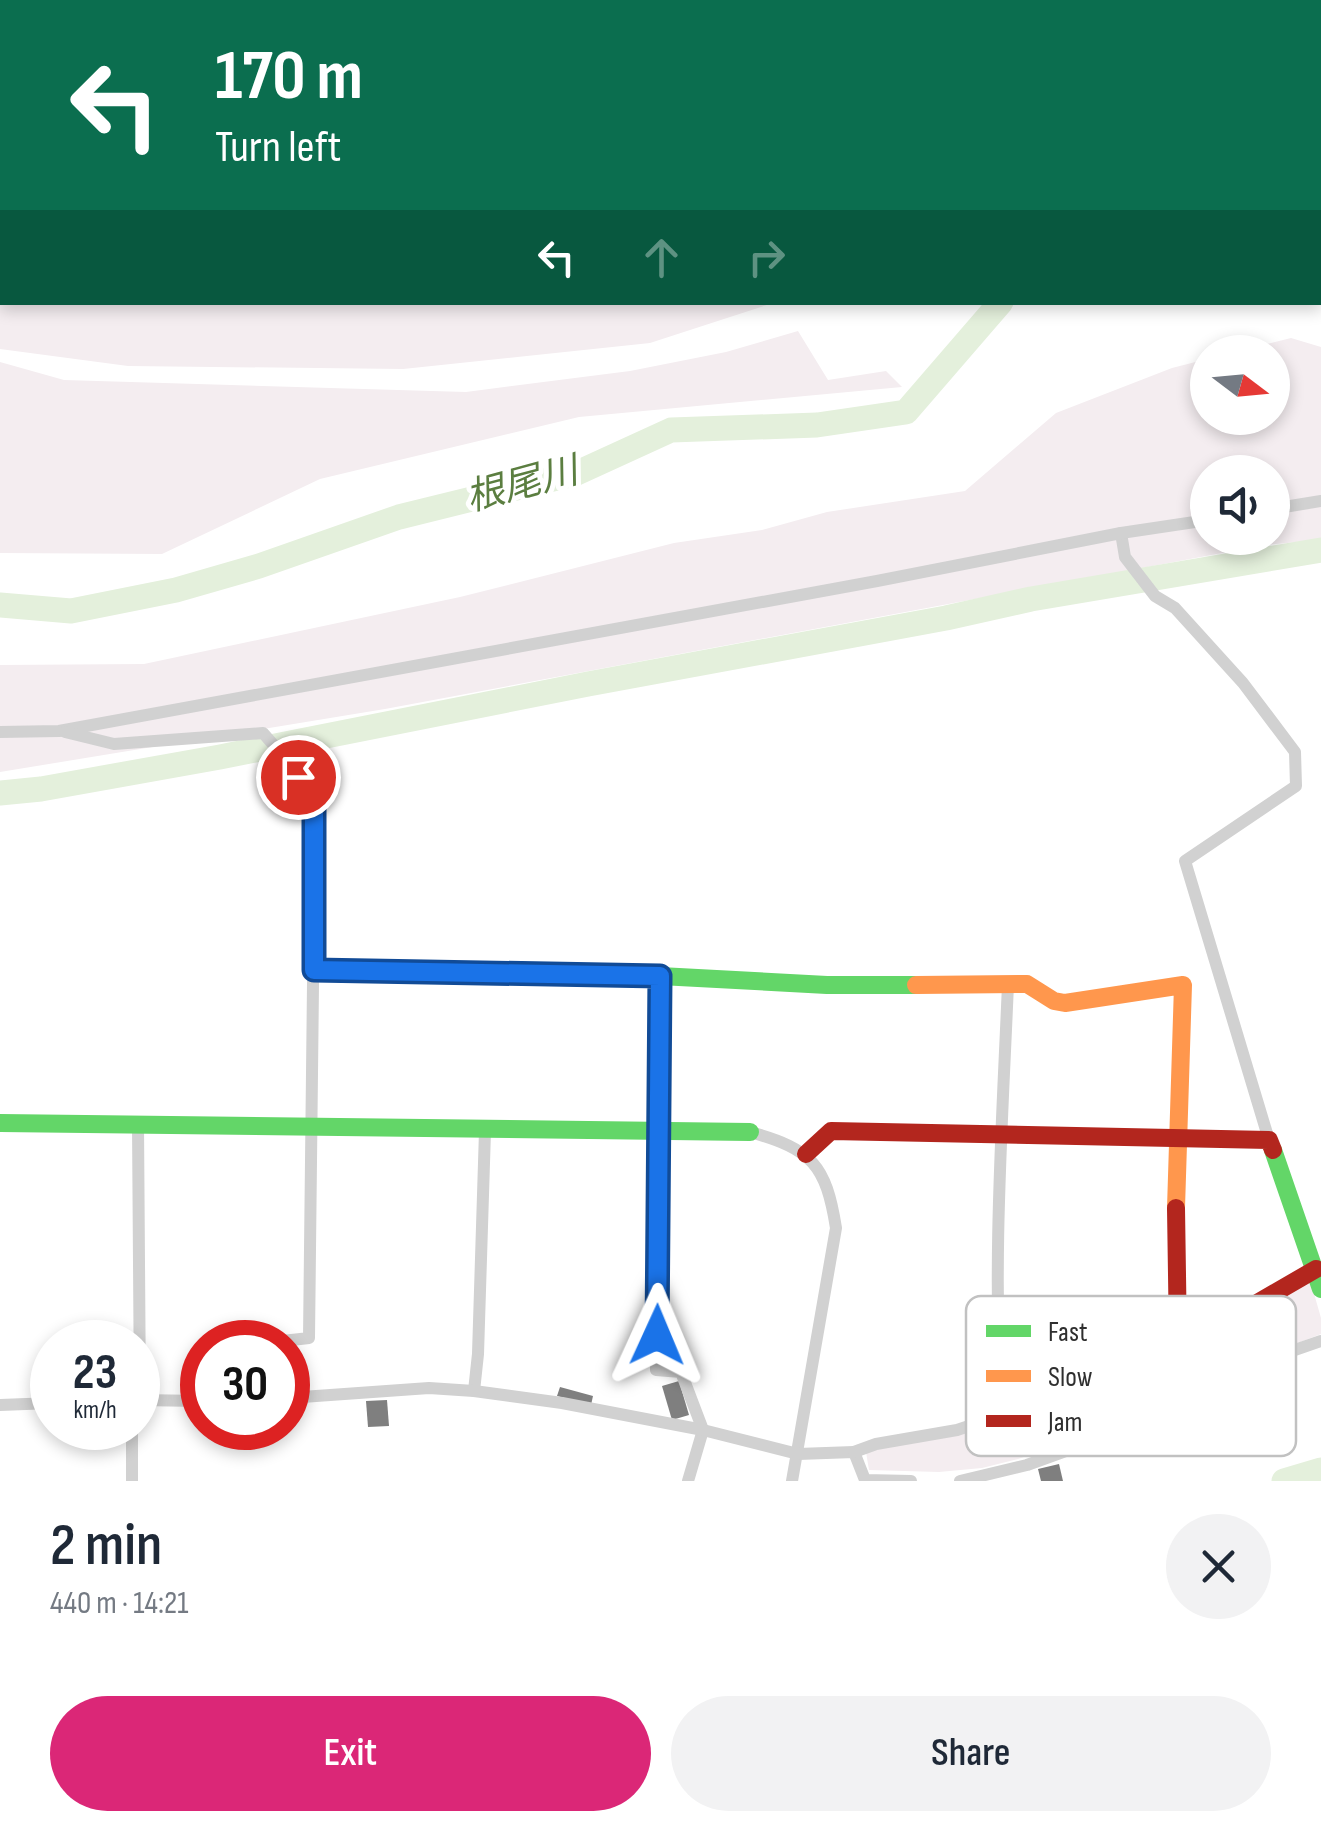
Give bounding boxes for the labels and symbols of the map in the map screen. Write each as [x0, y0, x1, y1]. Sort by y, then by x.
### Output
north arrow [1190, 335, 1290, 435]
water label: 根尾川 [461, 447, 587, 521]
pin [256, 735, 341, 820]
position arrow [605, 1283, 709, 1387]
legend [966, 1296, 1296, 1456]
text: Fast [1048, 1316, 1087, 1349]
speed limit sign: 30 [180, 1320, 310, 1450]
text: Slow [1048, 1361, 1093, 1394]
text: Jam [1047, 1406, 1083, 1439]

